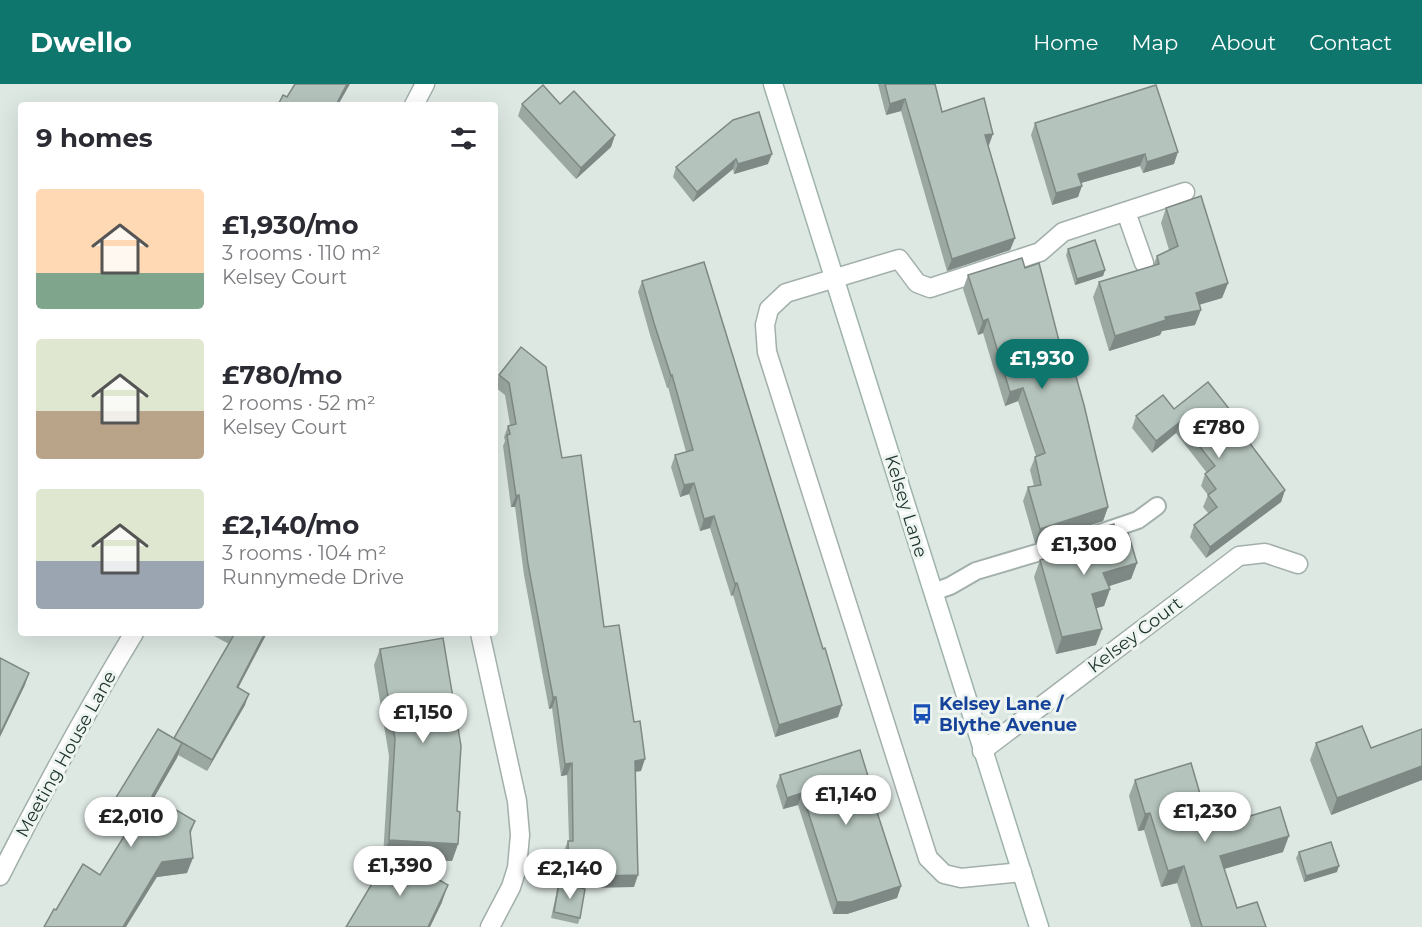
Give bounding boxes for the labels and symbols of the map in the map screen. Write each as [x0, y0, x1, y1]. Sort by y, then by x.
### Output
pin: £1,930 [993, 339, 1091, 390]
pin: £780 [1183, 408, 1255, 459]
street label: Kelsey Lane [880, 452, 932, 560]
pin: £1,300 [1035, 525, 1133, 576]
street label: Kelsey Court [1083, 592, 1187, 678]
street label: Meeting House Lane [11, 667, 121, 841]
pin: £1,150 [374, 693, 472, 744]
place label: Kelsey Lane / Blythe Avenue [939, 693, 1077, 736]
bus stop icon: Kelsey Lane / Blythe Avenue [910, 702, 934, 726]
pin: £1,140 [797, 775, 895, 826]
pin: £1,230 [1156, 792, 1254, 843]
pin: £2,010 [82, 797, 180, 848]
pin: £1,390 [351, 846, 449, 897]
pin: £2,140 [521, 849, 619, 900]

